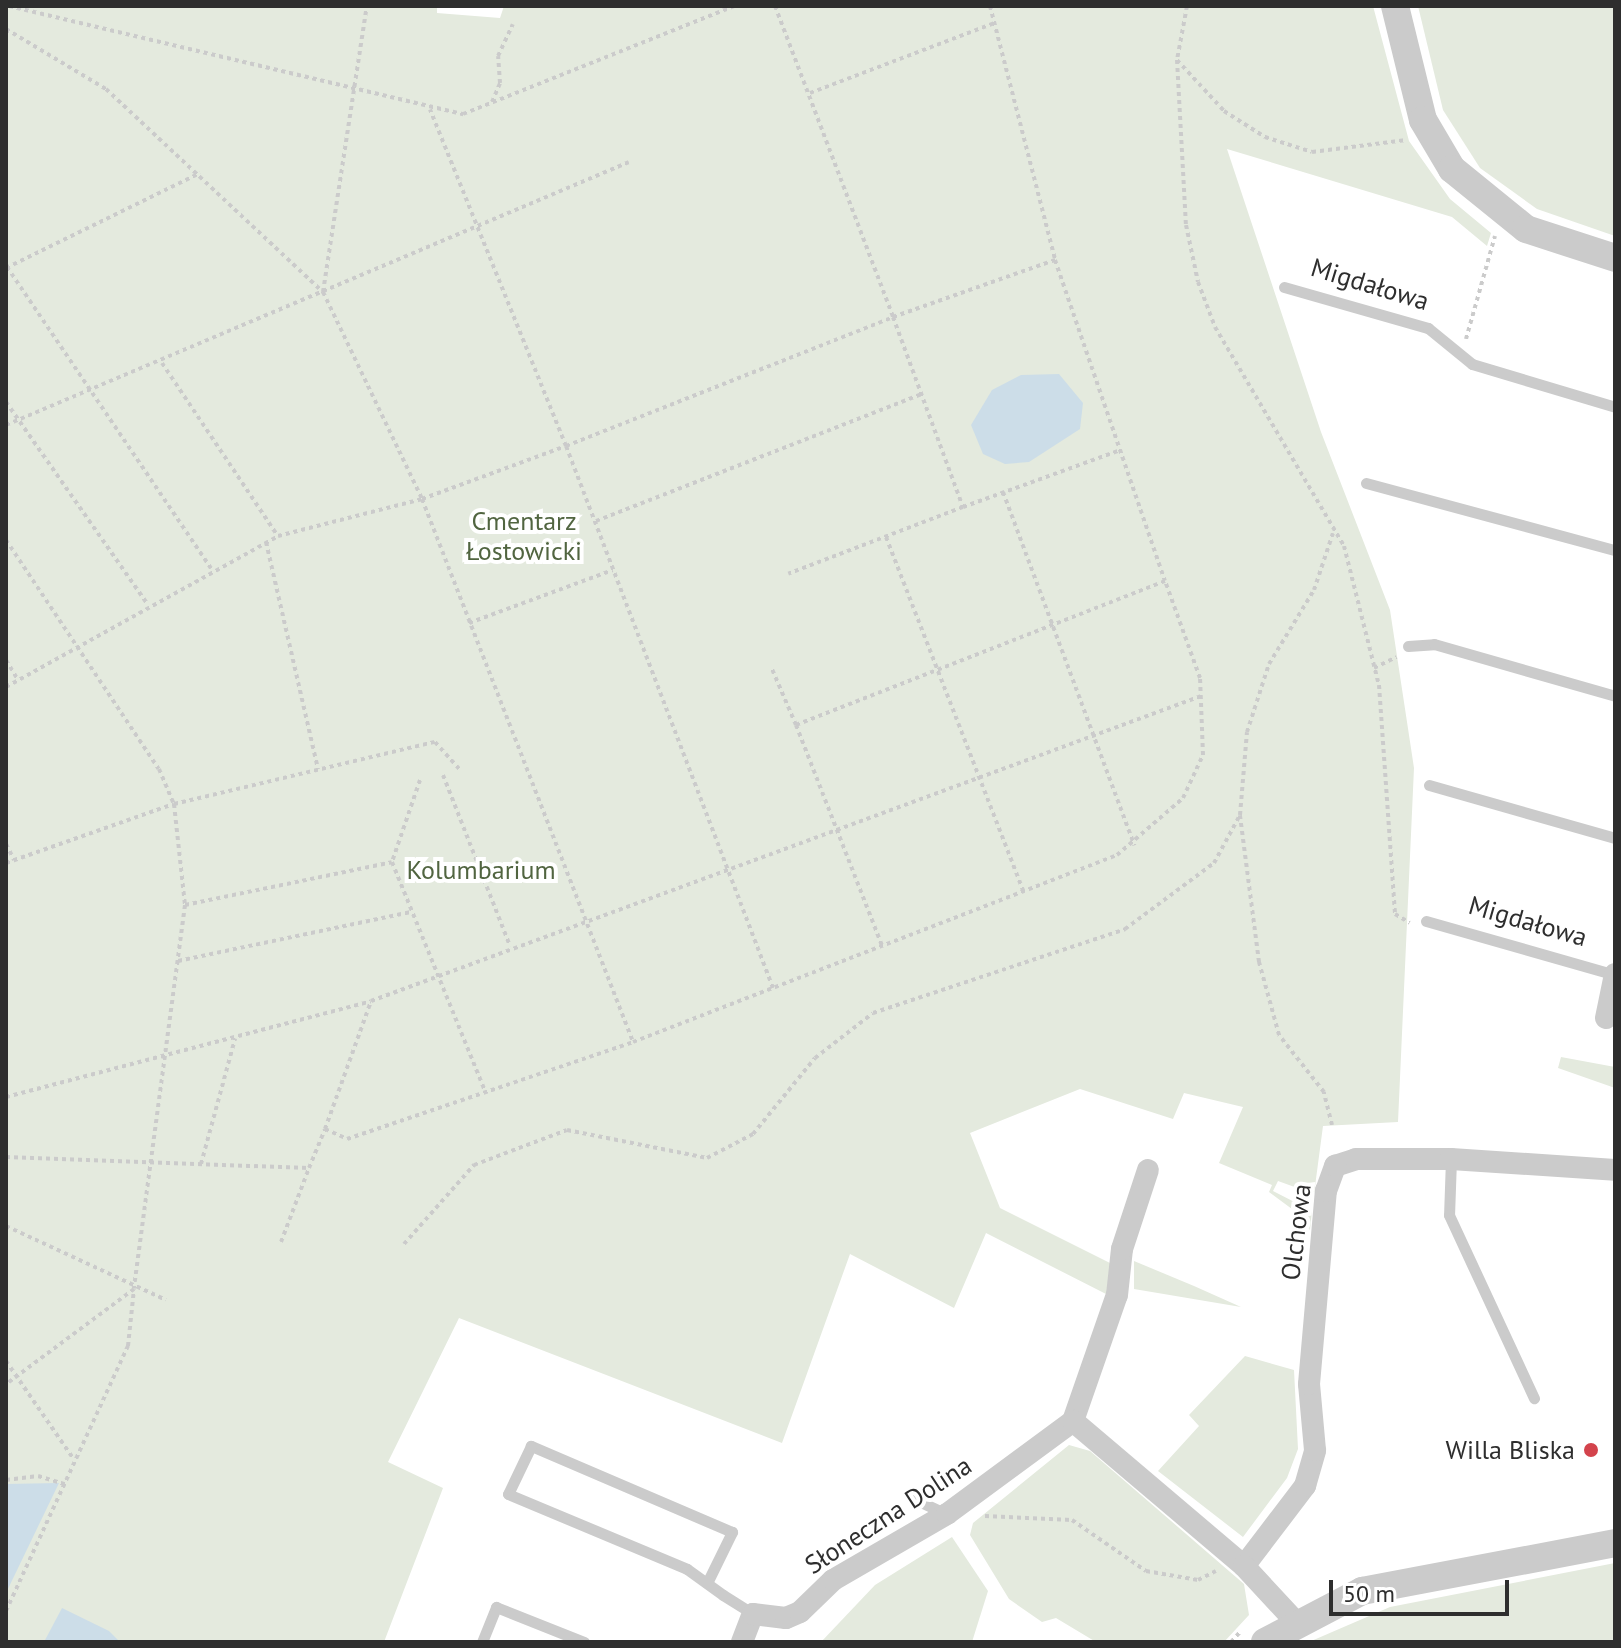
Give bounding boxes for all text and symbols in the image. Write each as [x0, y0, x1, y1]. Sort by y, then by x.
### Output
street label: Migdałowa [1307, 251, 1433, 317]
park label: Cmentarz Łostowicki [466, 505, 582, 566]
park label: Kolumbarium [406, 854, 556, 886]
street label: Migdałowa [1465, 889, 1591, 953]
street label: Olchowa [1275, 1182, 1317, 1282]
place label: Willa Bliska [1445, 1434, 1575, 1466]
marker: Willa Bliska [1582, 1441, 1600, 1459]
street label: Słoneczna Dolina [799, 1450, 977, 1580]
scale bar [1333, 1564, 1513, 1614]
text: 50 m [1343, 1578, 1395, 1609]

